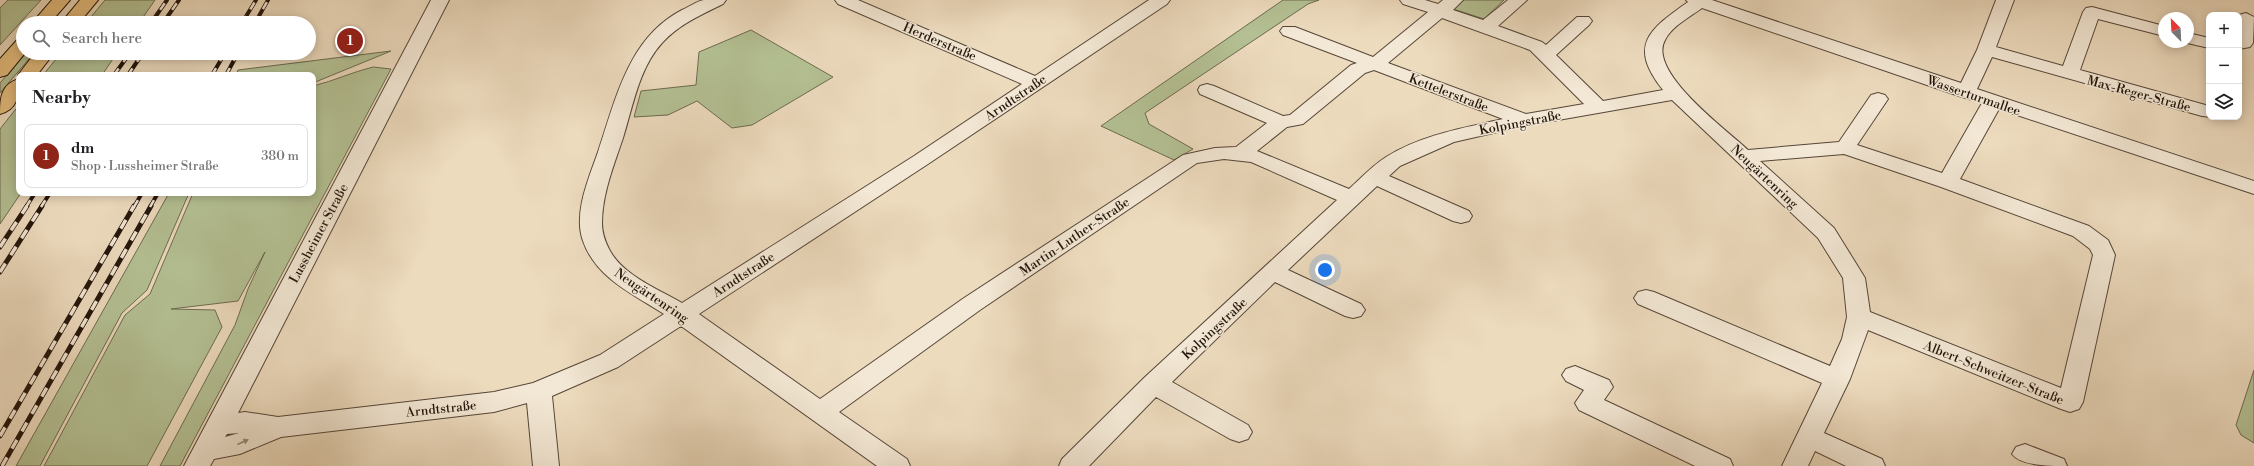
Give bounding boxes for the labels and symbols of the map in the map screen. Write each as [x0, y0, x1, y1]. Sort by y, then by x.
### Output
north arrow [2158, 12, 2194, 48]
street label: Herderstraße [900, 19, 979, 65]
pin: 1 [337, 26, 363, 56]
street label: Kettelerstraße [1407, 70, 1491, 116]
street label: Arndtstraße [981, 71, 1050, 125]
street label: Wasserturmallee [1924, 72, 2023, 120]
street label: Max-Reger-Straße [2085, 72, 2193, 116]
street label: Kolpingstraße [1478, 107, 1563, 139]
street label: Neugärtenring [1727, 141, 1802, 212]
street label: Lussheimer Straße [286, 181, 352, 286]
street label: Martin-Luther-Straße [1016, 194, 1133, 280]
street label: Arndtstraße [709, 249, 778, 301]
your location [1315, 260, 1335, 280]
street label: Neugärtenring [611, 265, 692, 327]
street label: Kolpingstraße [1179, 294, 1251, 363]
street label: Albert-Schweitzer-Straße [1920, 337, 2066, 409]
street label: Arndtstraße [404, 397, 478, 421]
one-way arrow [237, 439, 248, 445]

